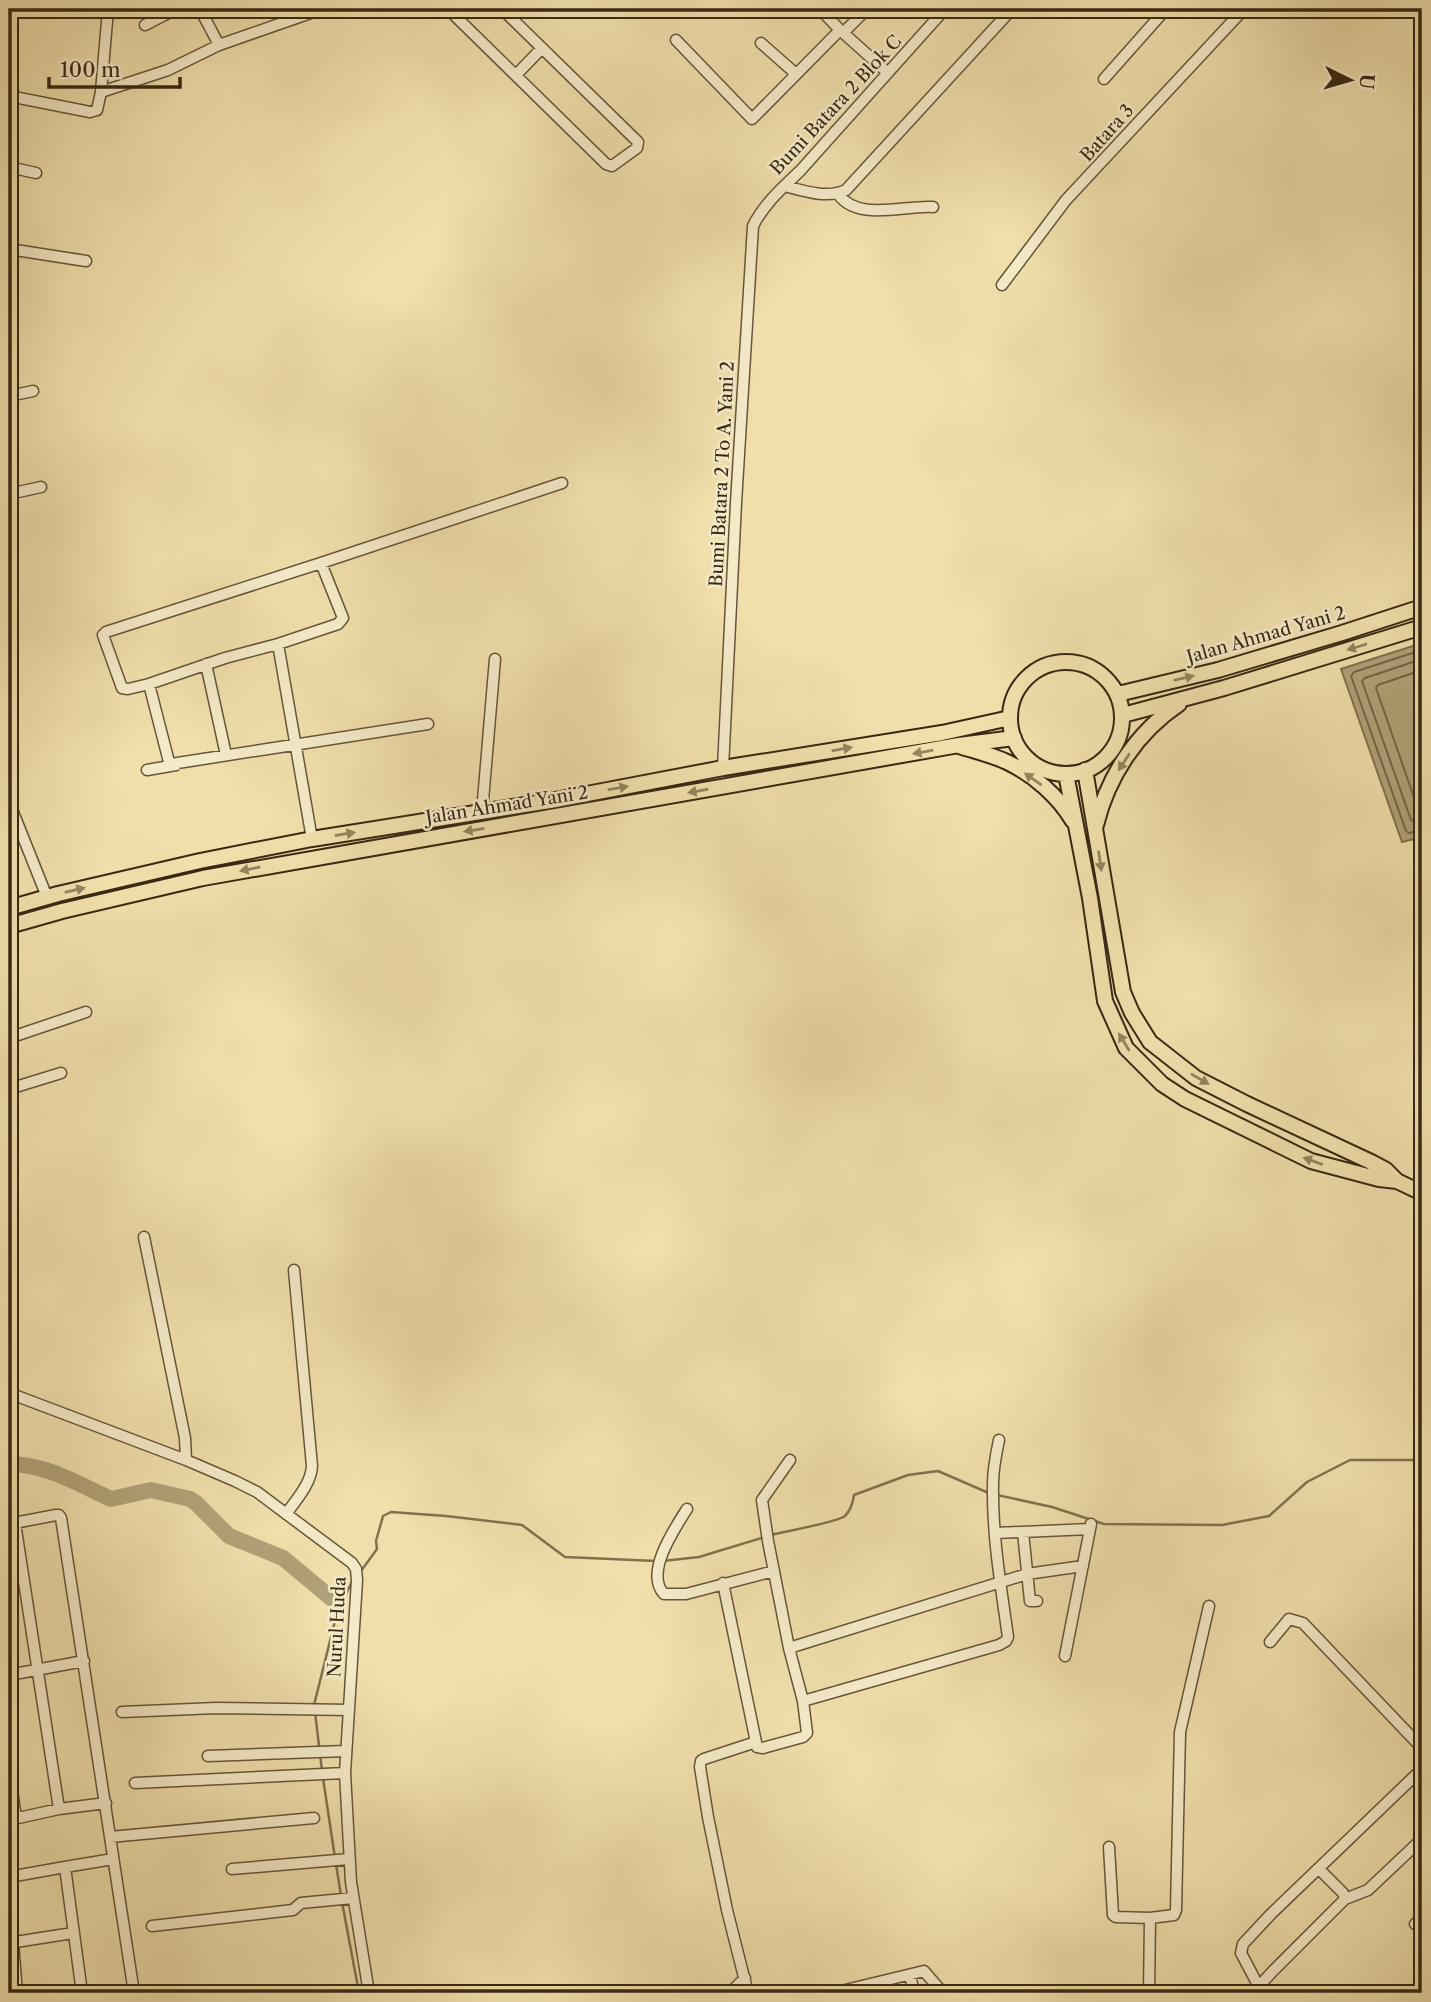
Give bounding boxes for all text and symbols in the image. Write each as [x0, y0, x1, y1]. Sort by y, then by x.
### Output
street label: Bumi Batara 2 Blok C [766, 31, 906, 179]
scale bar [49, 46, 180, 90]
north arrow [1316, 46, 1386, 116]
text: 100 m [60, 57, 121, 82]
text: U [1354, 73, 1379, 91]
street label: Batara 3 [1076, 100, 1138, 166]
street label: Bumi Batara 2 To A. Yani 2 [705, 360, 739, 588]
street label: Jalan Ahmad Yani 2 [1181, 602, 1348, 669]
one-way arrow [1346, 642, 1367, 653]
one-way arrow [1173, 672, 1195, 683]
one-way arrow [831, 743, 853, 754]
one-way arrow [911, 747, 933, 758]
one-way arrow [1118, 752, 1131, 771]
one-way arrow [1024, 772, 1042, 786]
street label: Jalan Ahmad Yani 2 [421, 781, 590, 829]
one-way arrow [607, 783, 629, 794]
one-way arrow [687, 786, 709, 797]
one-way arrow [463, 825, 485, 836]
one-way arrow [334, 828, 356, 839]
one-way arrow [1095, 851, 1106, 873]
one-way arrow [239, 864, 261, 875]
one-way arrow [64, 884, 86, 895]
one-way arrow [1118, 1032, 1131, 1052]
one-way arrow [1191, 1073, 1210, 1085]
one-way arrow [1303, 1155, 1324, 1166]
street label: Nurul Huda [323, 1575, 351, 1678]

